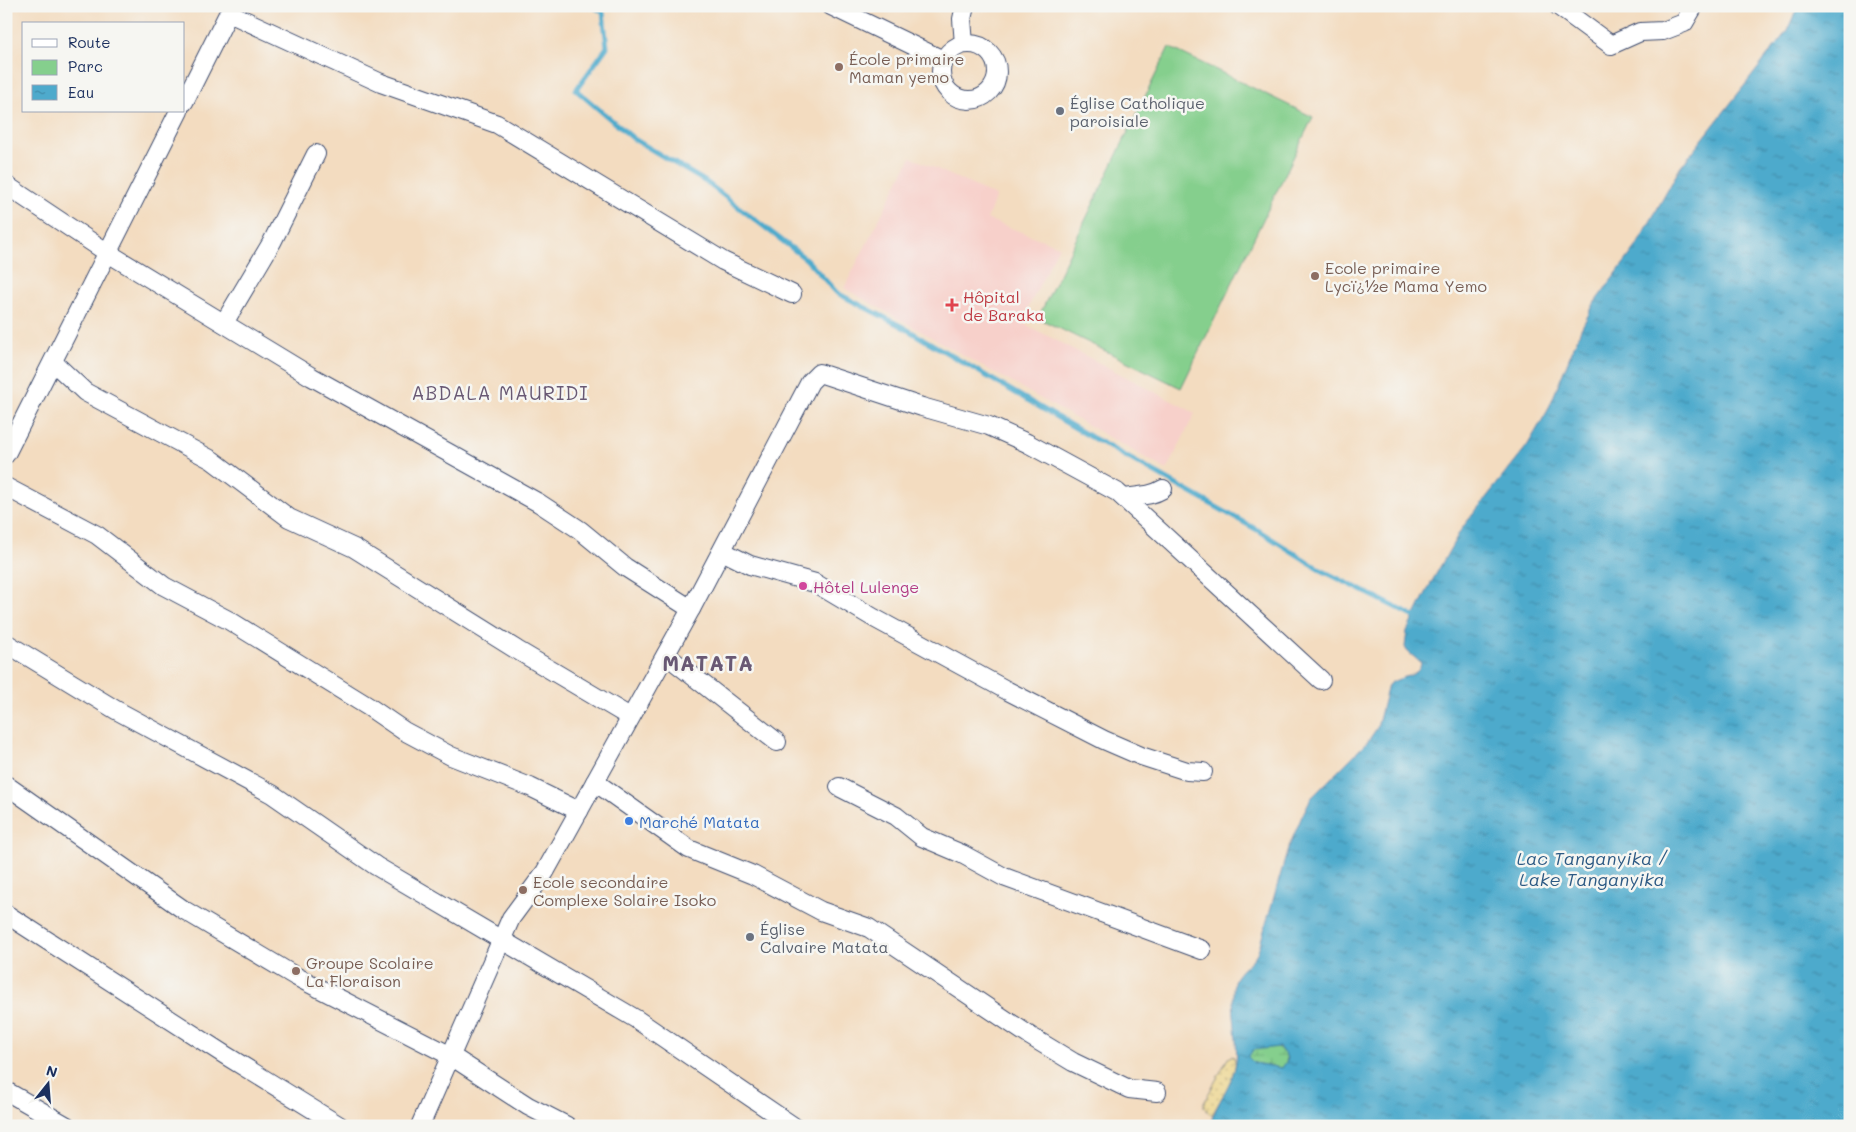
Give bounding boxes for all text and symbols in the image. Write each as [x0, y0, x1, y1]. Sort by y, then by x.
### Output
legend [22, 22, 185, 112]
text: Route [68, 32, 111, 52]
place label: École primaire Maman yemo [849, 48, 964, 87]
text: Parc [68, 56, 103, 76]
marker: École primaire Maman yemo [833, 61, 845, 73]
text: Eau [68, 82, 94, 102]
place label: Église Catholique paroisiale [1070, 92, 1205, 131]
marker: Église Catholique paroisiale [1054, 105, 1066, 117]
place label: Ecole primaire Lycï¿½e Mama Yemo [1325, 257, 1487, 296]
marker: Ecole primaire Lycï¿½e Mama Yemo [1309, 270, 1321, 282]
place label: Hôpital de Baraka [963, 286, 1045, 325]
marker: Hôpital de Baraka [945, 298, 959, 312]
district label: ABDALA MAURIDI [411, 380, 589, 405]
place label: Hôtel Lulenge [813, 576, 919, 597]
marker: Hôtel Lulenge [797, 580, 809, 592]
district label: MATATA [662, 649, 754, 676]
place label: Marché Matata [639, 811, 760, 832]
marker: Marché Matata [623, 815, 635, 827]
water label: Lac Tanganyika / Lake Tanganyika [1517, 846, 1668, 891]
place label: Ecole secondaire Complexe Solaire Isoko [533, 871, 716, 910]
marker: Ecole secondaire Complexe Solaire Isoko [517, 884, 529, 896]
place label: Église Calvaire Matata [760, 918, 889, 957]
marker: Église Calvaire Matata [744, 931, 756, 943]
place label: Groupe Scolaire La Floraison [306, 952, 434, 991]
marker: Groupe Scolaire La Floraison [290, 965, 302, 977]
north arrow [22, 1060, 72, 1110]
text: N [44, 1060, 60, 1082]

